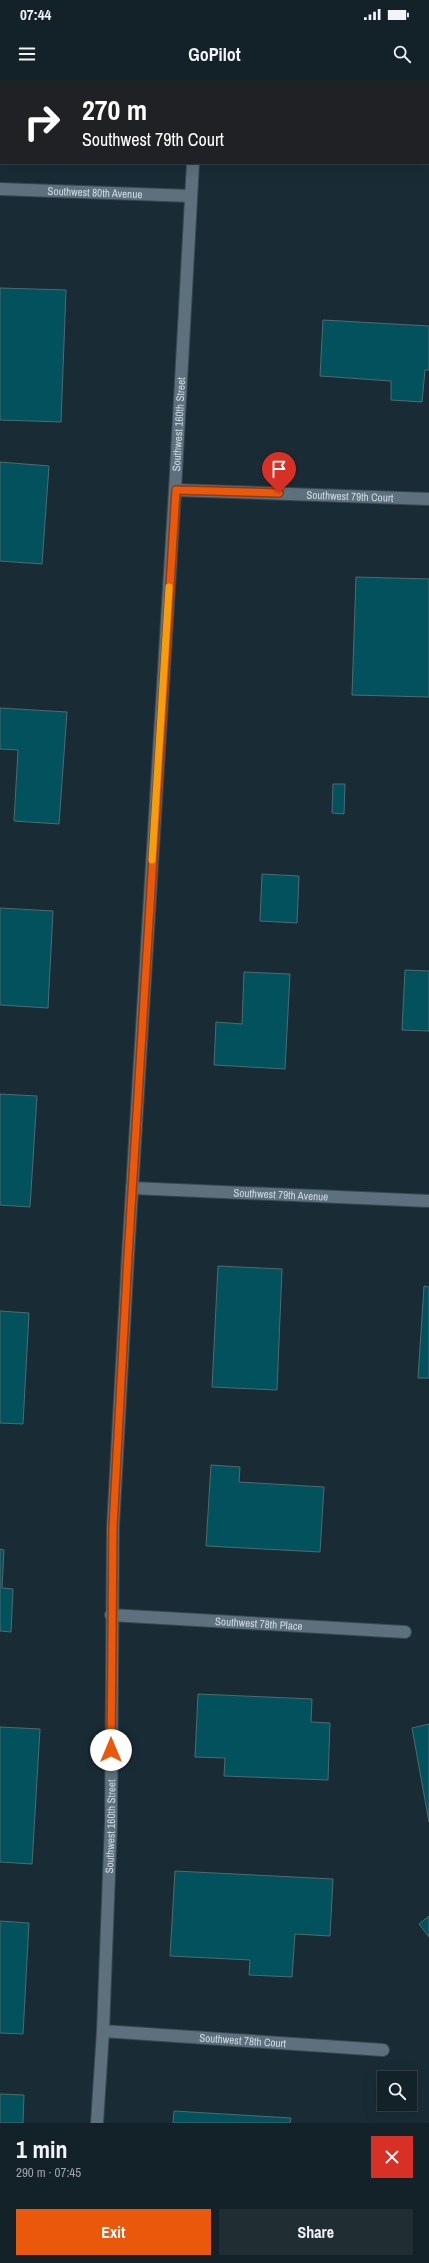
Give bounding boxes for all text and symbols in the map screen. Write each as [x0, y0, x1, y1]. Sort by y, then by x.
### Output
text: 07:44 [20, 4, 51, 25]
text: GoPilot [188, 42, 241, 67]
icon: menu [16, 43, 38, 65]
icon: search [391, 43, 413, 65]
text: 270 m [82, 91, 147, 129]
icon: right [16, 96, 68, 148]
text: Southwest 79th Court [82, 127, 224, 152]
street label: Southwest 80th Avenue [47, 184, 143, 201]
street label: Southwest 160th Street [169, 376, 188, 472]
pin [262, 452, 296, 493]
icon: arrive [268, 458, 290, 480]
street label: Southwest 79th Court [306, 488, 394, 505]
street label: Southwest 79th Avenue [233, 1185, 329, 1204]
street label: Southwest 78th Place [215, 1614, 303, 1633]
position arrow [90, 1729, 132, 1771]
street label: Southwest 160th Street [102, 1779, 118, 1874]
street label: Southwest 78th Court [199, 2031, 287, 2050]
map controls [377, 2071, 417, 2111]
button: search [377, 2071, 417, 2111]
text: 1 min [16, 2133, 67, 2165]
button: close [371, 2136, 413, 2178]
text: 290 m · 07:45 [16, 2164, 81, 2181]
button: Exit [16, 2209, 211, 2255]
button: Share [219, 2209, 413, 2255]

